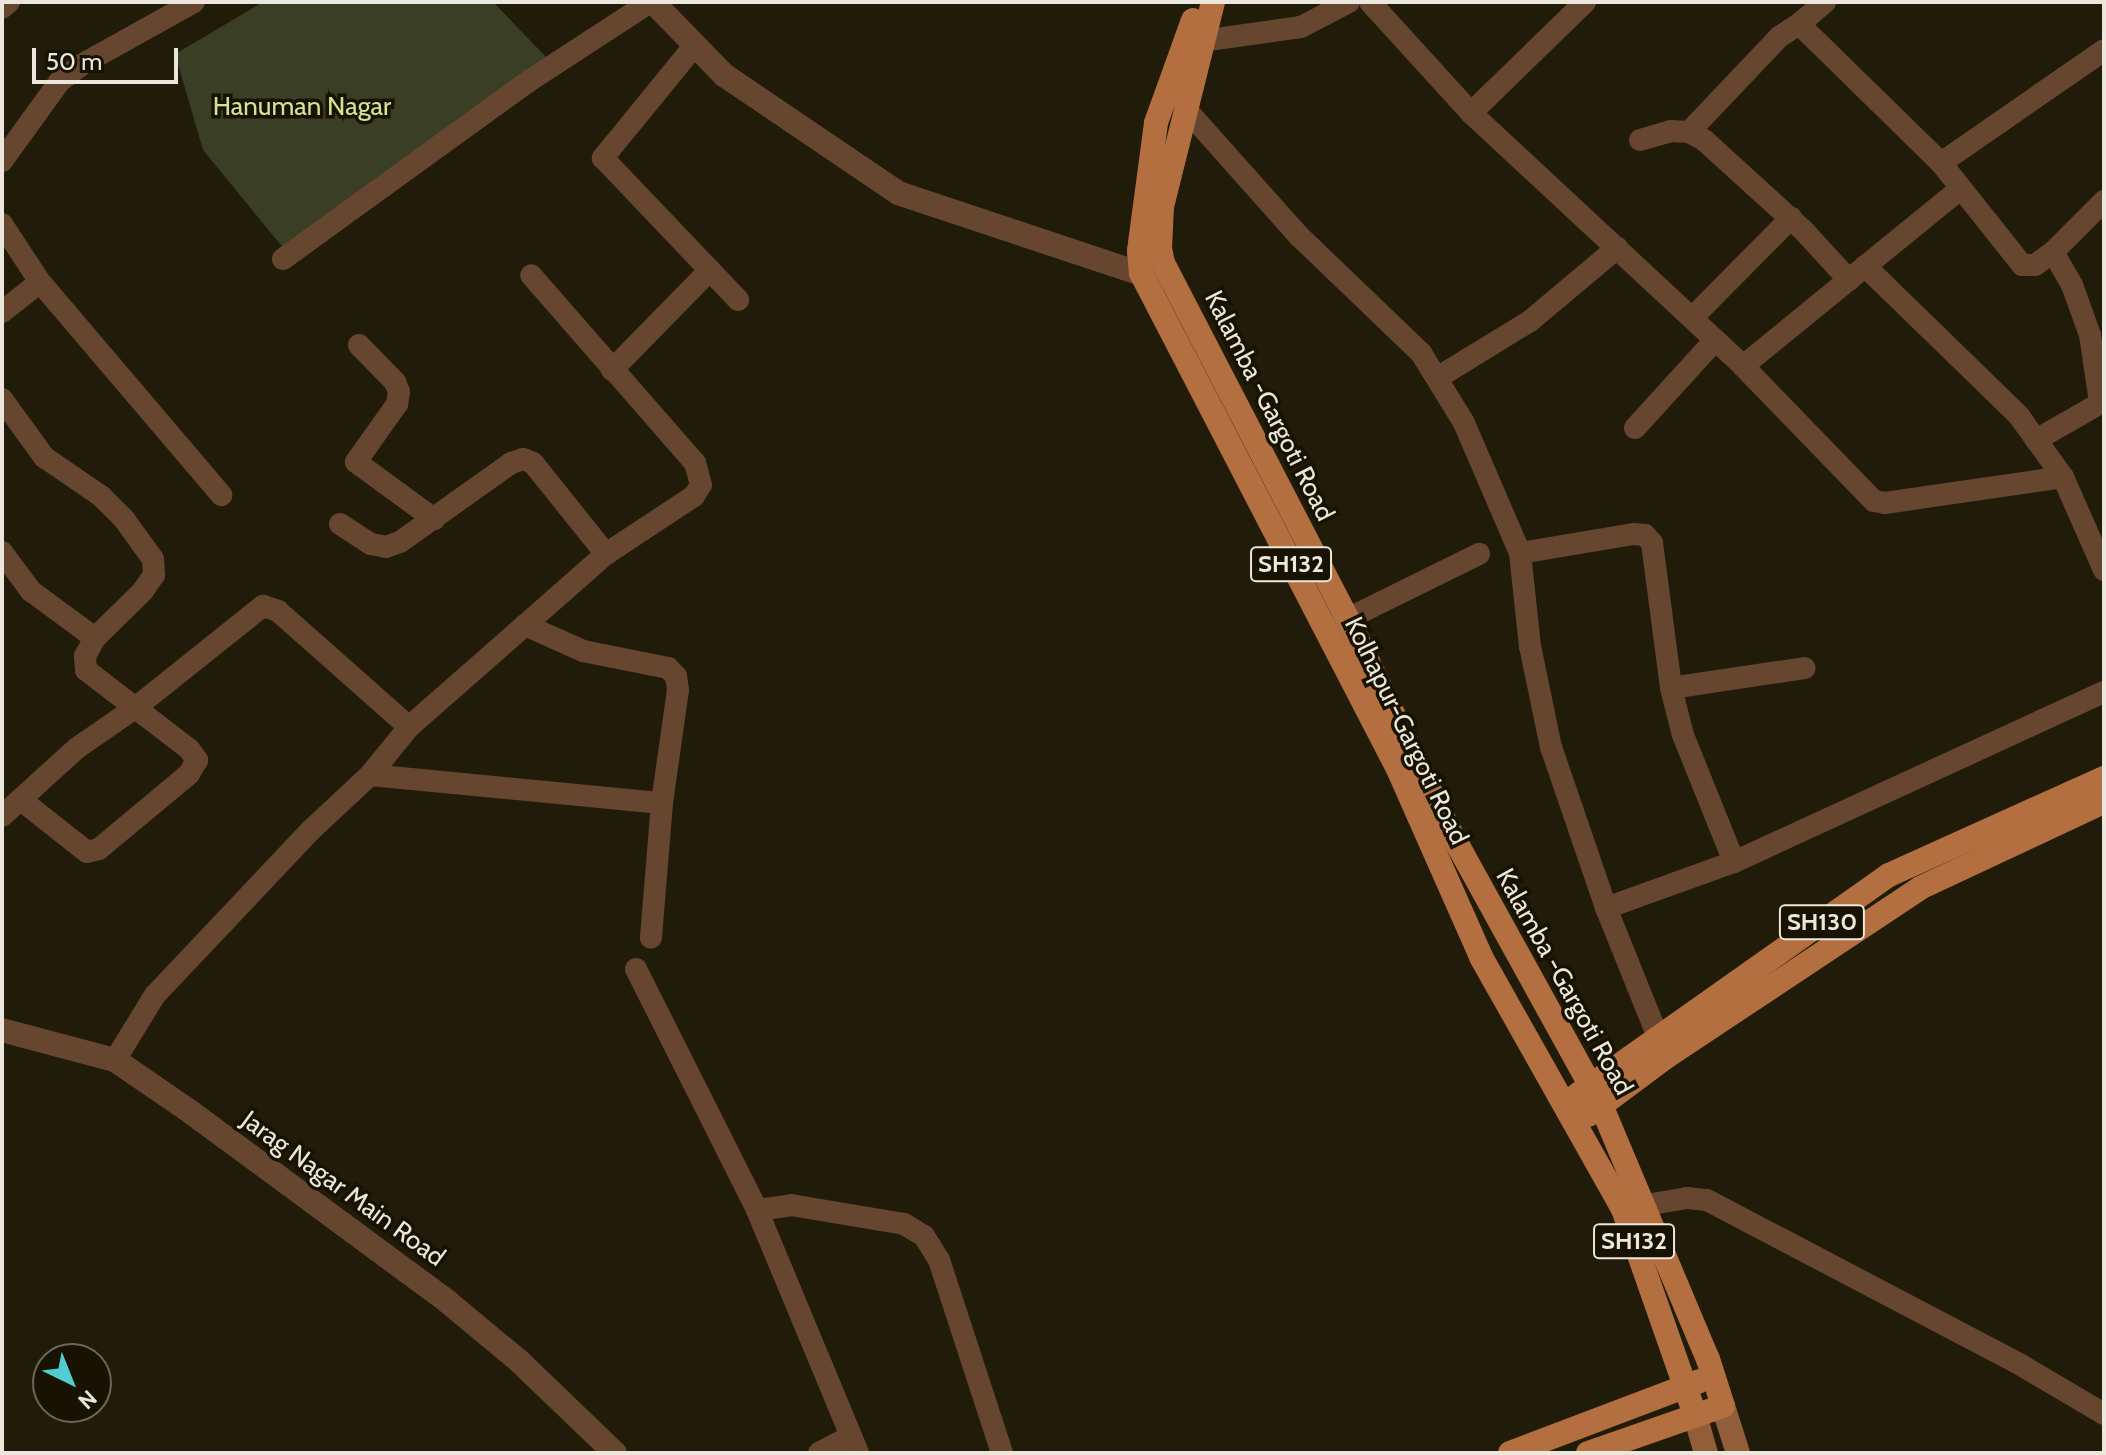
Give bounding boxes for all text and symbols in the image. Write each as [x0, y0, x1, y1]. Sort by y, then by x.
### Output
scale bar [36, 32, 182, 82]
text: 50 m [46, 47, 102, 76]
park label: Hanuman Nagar [213, 91, 391, 123]
street label: Kalamba -Gargoti Road [1197, 286, 1341, 526]
road number: SH132 [1249, 544, 1333, 584]
street label: Kolhapur-Gargoti Road [1337, 612, 1475, 850]
street label: Kalamba -Gargoti Road [1489, 863, 1639, 1101]
road number: SH130 [1778, 902, 1866, 942]
street label: Jarag Nagar Main Road [235, 1105, 451, 1273]
road number: SH132 [1592, 1221, 1676, 1261]
north arrow [32, 1343, 112, 1423]
text: N [72, 1384, 102, 1415]

